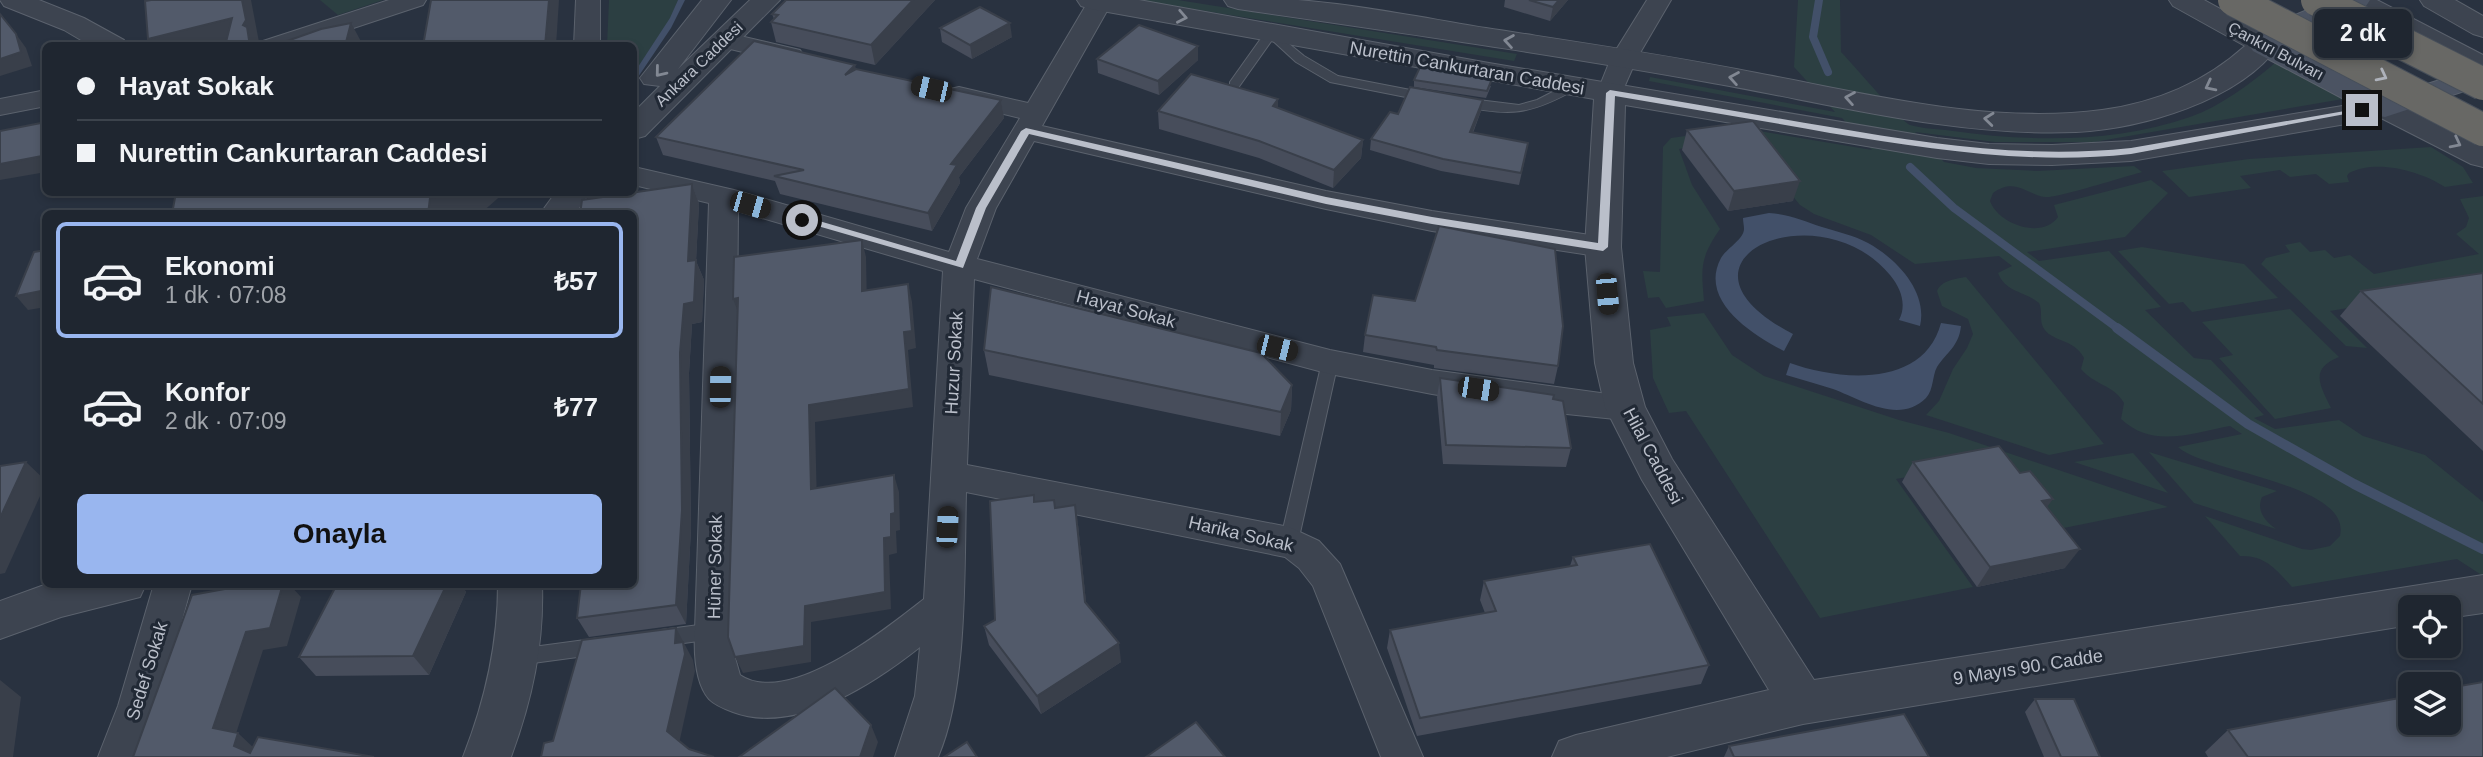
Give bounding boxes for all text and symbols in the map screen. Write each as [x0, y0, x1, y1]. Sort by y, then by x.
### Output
callout: 2 dk [2313, 8, 2411, 57]
one-way arrow [1176, 9, 1188, 24]
street label: Ankara Caddesi [652, 18, 746, 110]
street label: Çankırı Bulvarı [2225, 19, 2327, 83]
text: 2 dk [2340, 20, 2386, 46]
one-way arrow [1503, 34, 1515, 49]
street label: Nurettin Cankurtaran Caddesi [1348, 37, 1586, 99]
one-way arrow [656, 63, 668, 76]
one-way arrow [2374, 68, 2387, 81]
text: Hayat Sokak [119, 71, 274, 101]
one-way arrow [1728, 71, 1740, 86]
car [909, 74, 954, 104]
one-way arrow [2205, 77, 2217, 91]
one-way arrow [1844, 91, 1856, 106]
route end [2346, 94, 2378, 126]
one-way arrow [1983, 112, 1994, 127]
one-way arrow [2449, 135, 2461, 149]
text: Nurettin Cankurtaran Caddesi [119, 138, 487, 168]
car [727, 189, 774, 221]
route start [786, 204, 818, 236]
icon: car [81, 249, 144, 312]
text: Ekonomi [165, 251, 275, 281]
text: ₺57 [554, 266, 598, 296]
car [1595, 272, 1620, 316]
text: 1 dk · 07:08 [165, 282, 286, 308]
street label: Hayat Sokak [1074, 286, 1179, 332]
street label: Huzur Sokak [941, 310, 967, 415]
car [1255, 333, 1300, 363]
car [710, 366, 731, 408]
icon: car [81, 375, 144, 438]
car [1456, 375, 1501, 403]
text: Konfor [165, 377, 250, 407]
text: ₺77 [554, 392, 598, 422]
street label: Hilal Caddesi [1619, 404, 1687, 508]
text: 2 dk · 07:09 [165, 408, 286, 434]
button: Onayla [77, 494, 602, 574]
car [936, 505, 959, 549]
street label: Harika Sokak [1187, 512, 1296, 556]
street label: Hüner Sokak [704, 514, 726, 619]
map controls [2398, 595, 2461, 735]
button: locate [2398, 595, 2461, 658]
street label: Sedef Sokak [123, 618, 172, 723]
street label: 9 Mayıs 90. Cadde [1952, 645, 2104, 689]
button: layers [2398, 672, 2461, 735]

